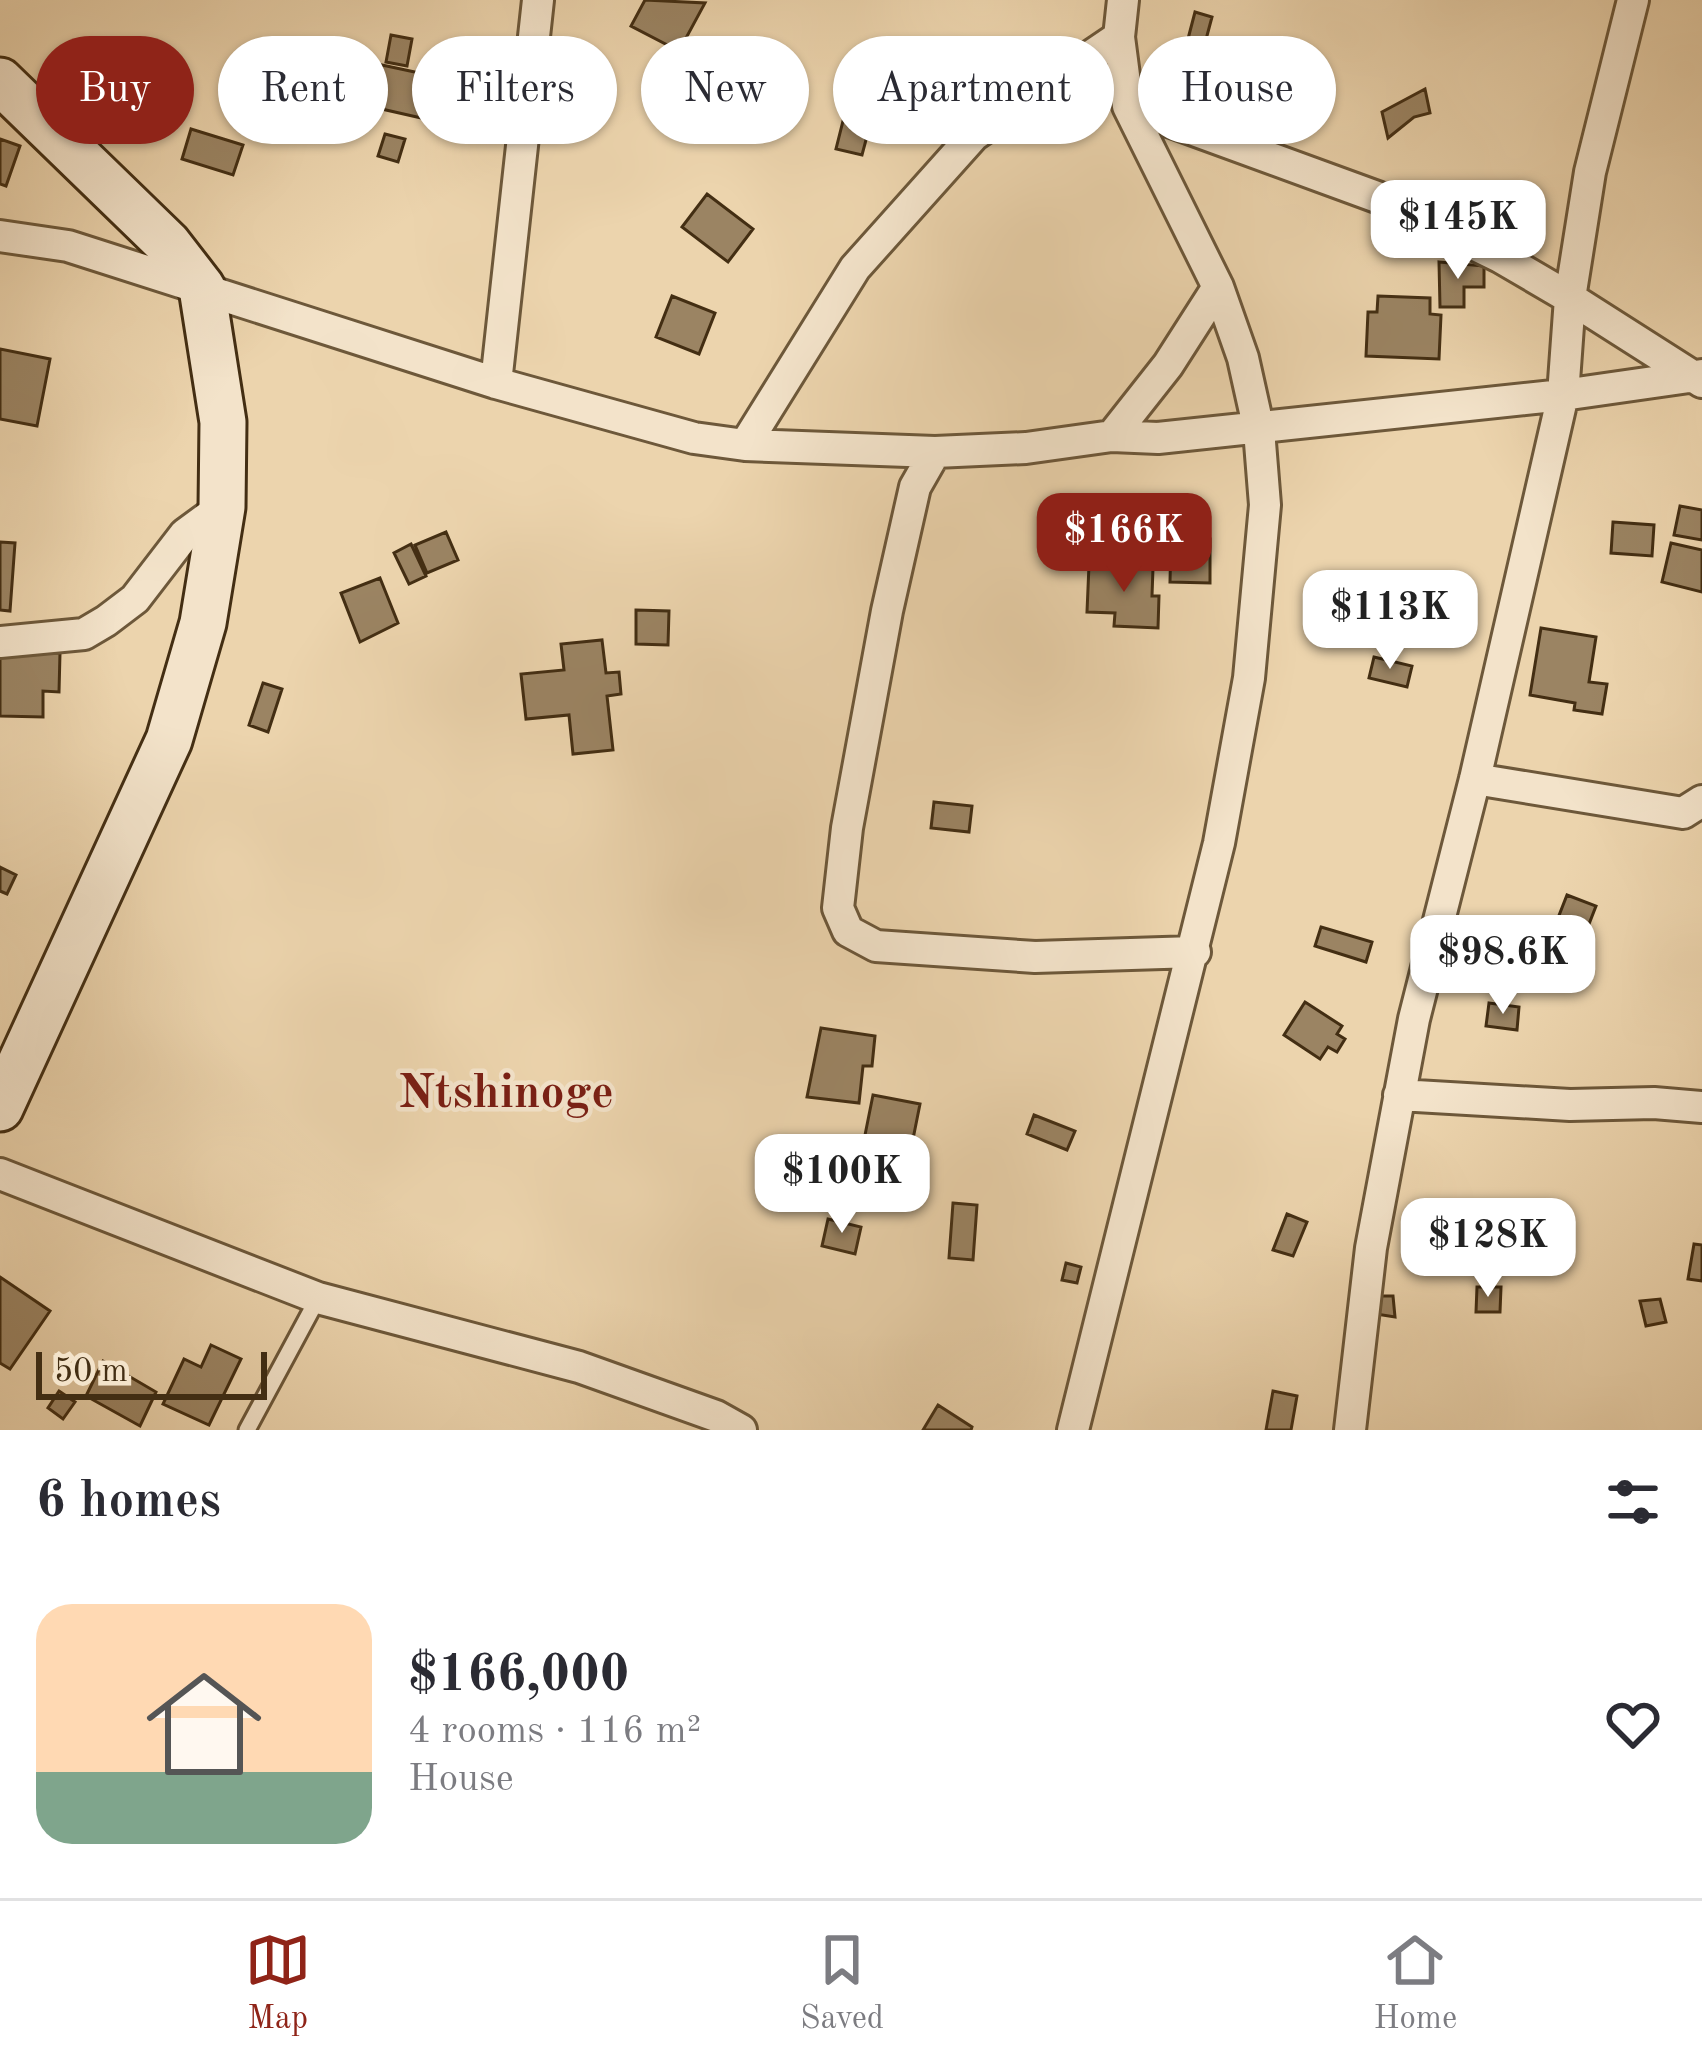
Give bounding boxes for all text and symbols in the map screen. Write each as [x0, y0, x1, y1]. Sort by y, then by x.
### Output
chip: Buy [36, 36, 194, 144]
chip: Rent [218, 36, 388, 144]
chip: Filters [412, 36, 617, 144]
chip: New [641, 36, 809, 144]
chip: Apartment [833, 36, 1114, 144]
chip: House [1138, 36, 1336, 144]
pin: $145K [1374, 180, 1542, 282]
text: $145K [1398, 199, 1518, 238]
pin: $166K [1040, 493, 1208, 595]
text: $166K [1064, 512, 1184, 551]
pin: $113K [1306, 570, 1474, 672]
text: $113K [1330, 589, 1450, 628]
pin: $98.6K [1405, 915, 1601, 1017]
text: $98.6K [1437, 934, 1569, 973]
district label: Ntshinoge [398, 1070, 614, 1118]
pin: $100K [758, 1134, 926, 1236]
text: $100K [782, 1153, 902, 1192]
pin: $128K [1404, 1198, 1572, 1300]
text: $128K [1428, 1217, 1548, 1256]
scale bar [36, 1346, 267, 1399]
text: 50 m [54, 1356, 128, 1389]
icon: filters [1600, 1469, 1666, 1535]
text: 6 homes [36, 1477, 221, 1528]
text: $166,000 [408, 1651, 629, 1702]
icon: home [132, 1652, 276, 1796]
icon: heart [1600, 1691, 1666, 1757]
text: 4 rooms · 116 m² [408, 1712, 701, 1751]
text: House [408, 1760, 514, 1799]
tab: Map [245, 1927, 311, 2040]
tab: Saved [800, 1927, 884, 2040]
tab: Home [1374, 1927, 1457, 2040]

